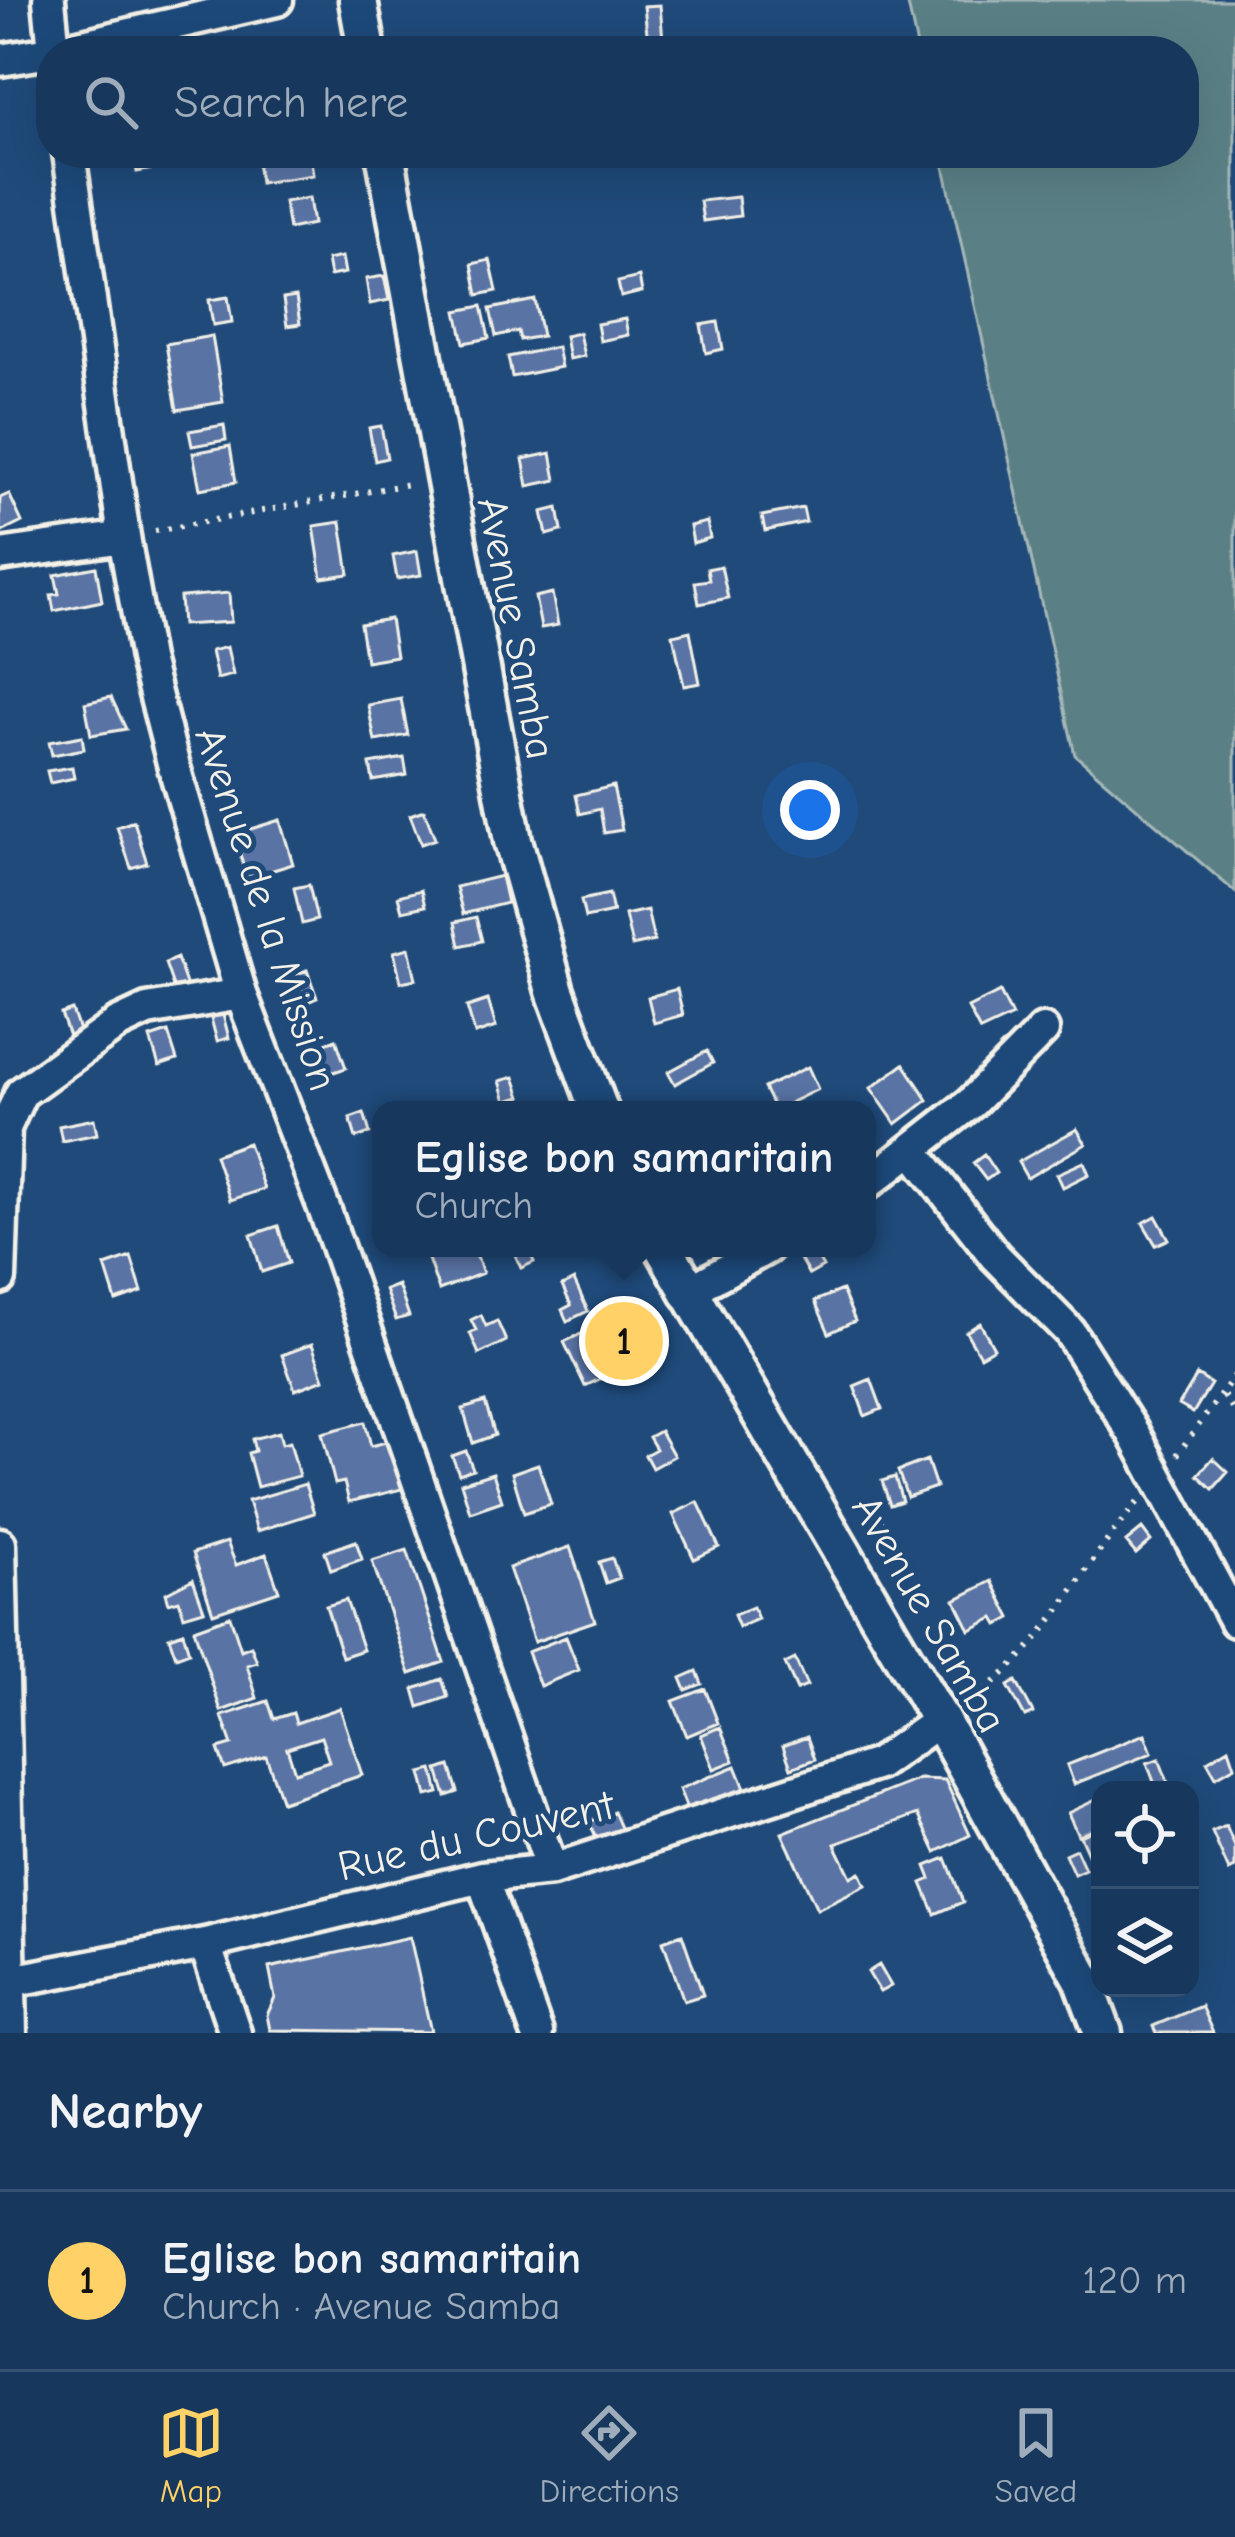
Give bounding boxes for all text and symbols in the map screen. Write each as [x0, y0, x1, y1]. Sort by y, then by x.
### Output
search box [36, 36, 1199, 168]
icon: search [78, 69, 144, 135]
text: Search here [174, 76, 408, 128]
street label: Avenue Samba [467, 493, 565, 763]
street label: Avenue de la Mission [184, 721, 348, 1097]
your location [780, 780, 840, 840]
popup [372, 1101, 876, 1257]
text: Eglise bon samaritain [414, 1131, 834, 1183]
text: Church [414, 1183, 533, 1228]
pin: 1 [585, 1296, 663, 1386]
street label: Avenue Samba [841, 1487, 1017, 1741]
street label: Rue du Couvent [333, 1780, 621, 1892]
map controls [1091, 1781, 1199, 1997]
button: locate [1091, 1781, 1199, 1889]
button: layers [1091, 1889, 1199, 1997]
text: Nearby [48, 2082, 202, 2141]
text: Eglise bon samaritain [162, 2232, 581, 2284]
text: 1 [79, 2258, 95, 2303]
text: 120 m [1082, 2258, 1187, 2303]
text: Church · Avenue Samba [162, 2284, 560, 2329]
tab: Map [158, 2400, 224, 2510]
tab: Directions [540, 2400, 679, 2510]
tab: Saved [995, 2400, 1077, 2510]

